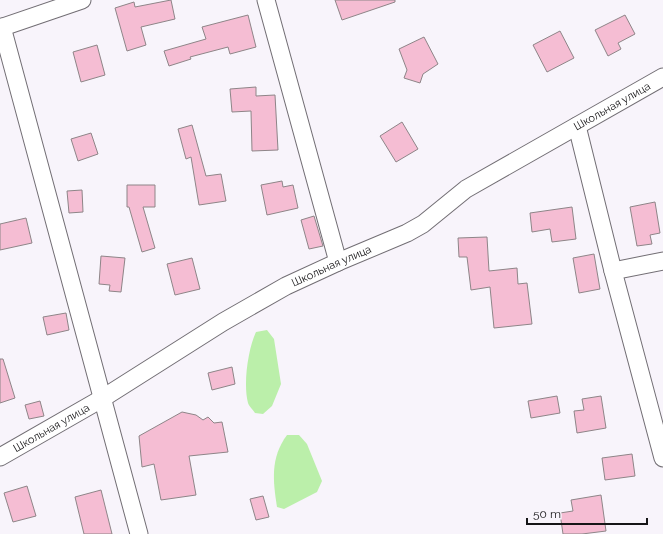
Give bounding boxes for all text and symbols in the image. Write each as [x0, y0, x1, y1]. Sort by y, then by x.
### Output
street label: Школьная улица [571, 79, 652, 133]
street label: Школьная улица [289, 242, 373, 289]
street label: Школьная улица [11, 401, 92, 455]
scale bar [527, 500, 647, 526]
text: 50 m [533, 507, 561, 521]

